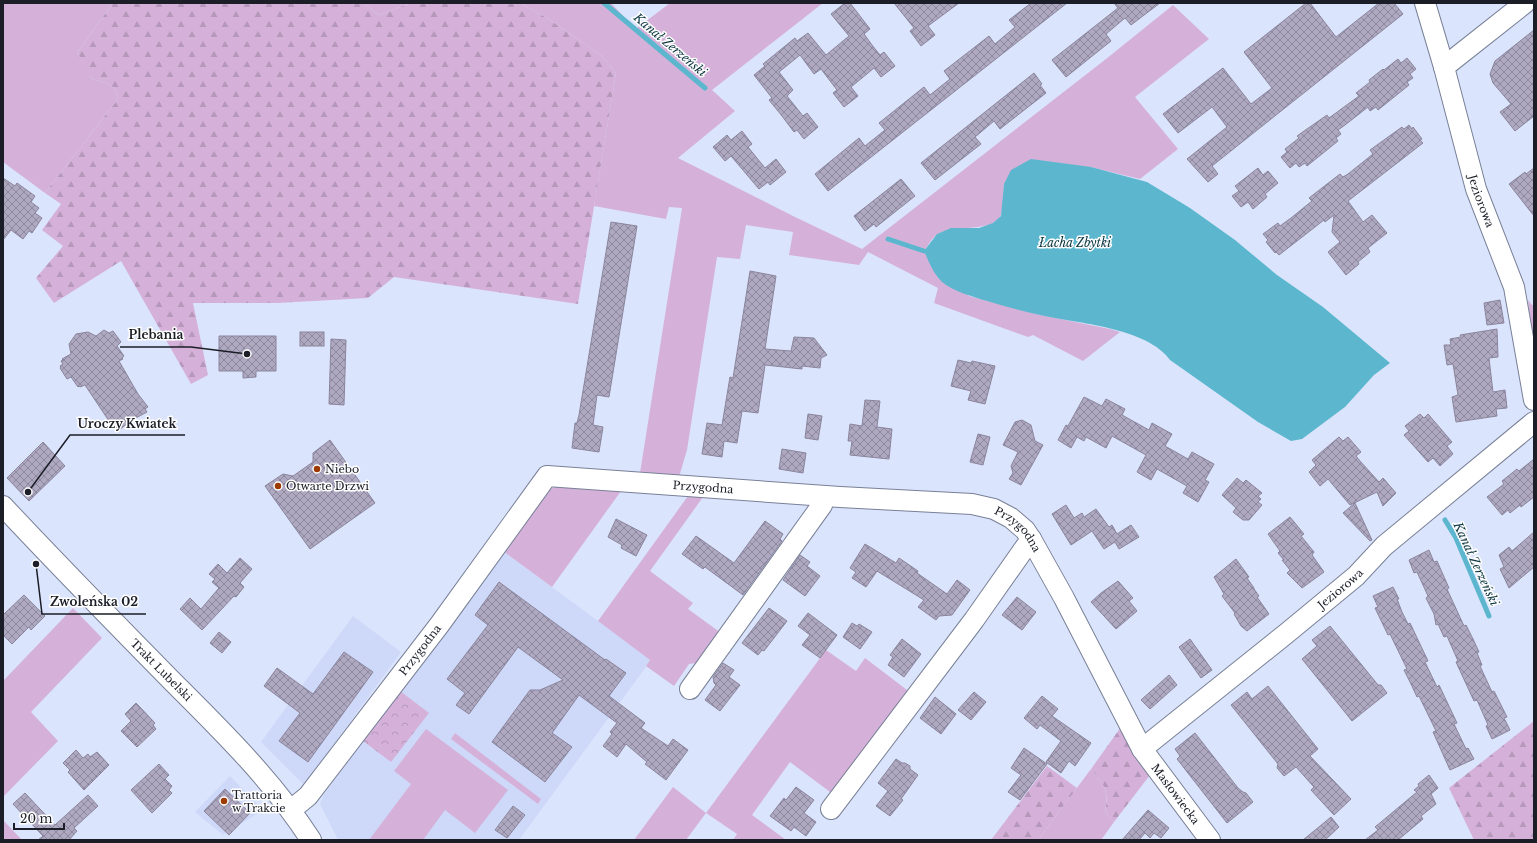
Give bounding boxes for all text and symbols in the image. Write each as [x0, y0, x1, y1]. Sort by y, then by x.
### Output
water label: Kanał Zerzeński [630, 9, 711, 80]
street label: Jeziorowa [1465, 171, 1498, 230]
water label: Łacha Zbytki [1038, 235, 1112, 250]
callout: Plebania [120, 323, 191, 347]
text: Plebania [129, 327, 184, 342]
callout: Uroczy Kwiatek [70, 411, 185, 435]
text: Uroczy Kwiatek [78, 416, 177, 431]
place label: Niebo [325, 462, 359, 476]
marker: Niebo [312, 464, 322, 474]
street label: Przygodna [672, 478, 735, 496]
place label: Otwarte Drzwi [286, 479, 369, 493]
marker: Otwarte Drzwi [273, 481, 283, 491]
street label: Przygodna [992, 504, 1044, 555]
water label: Kanał Zerzeński [1450, 519, 1503, 609]
street label: Jeziorowa [1313, 565, 1367, 613]
callout: Zwoleńska 02 [42, 590, 146, 614]
text: Zwoleńska 02 [50, 594, 138, 609]
street label: Przygodna [396, 621, 445, 678]
street label: Trakt Lubelski [128, 636, 195, 704]
street label: Masłowiecka [1148, 761, 1203, 828]
place label: Trattoria w Trakcie [232, 788, 286, 815]
marker: Trattoria w Trakcie [219, 796, 229, 806]
scale bar [14, 805, 64, 831]
text: 20 m [20, 811, 52, 826]

